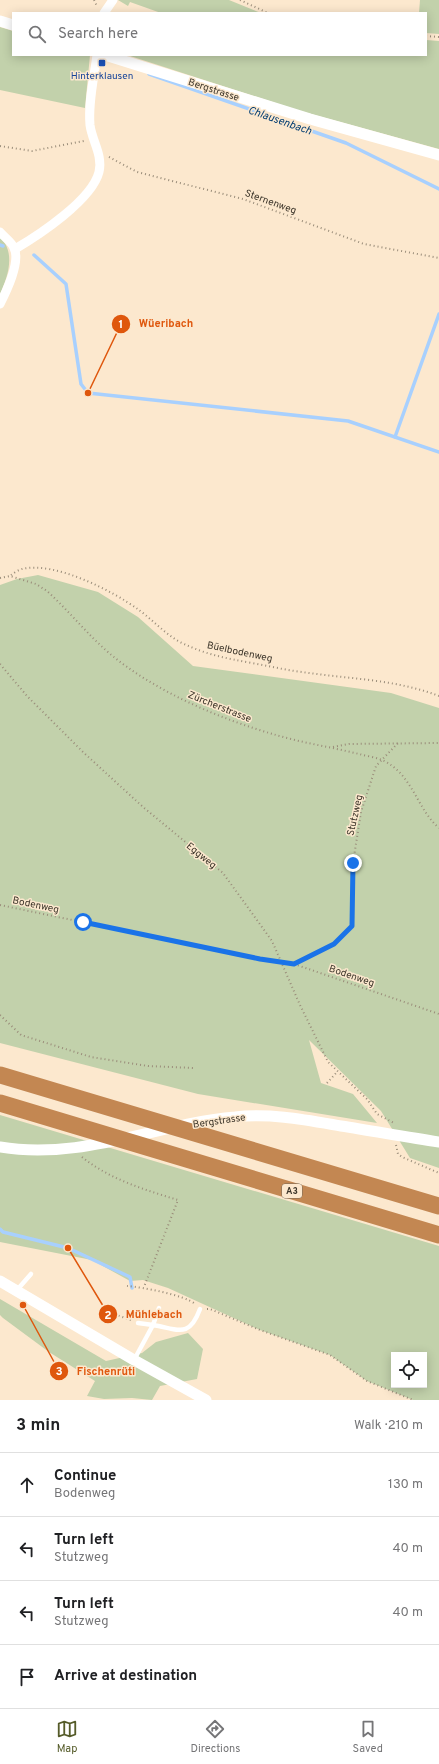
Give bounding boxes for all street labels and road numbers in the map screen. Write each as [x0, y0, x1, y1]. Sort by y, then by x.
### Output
street label: Bergstrasse [186, 76, 241, 105]
street label: Sternenweg [243, 187, 298, 218]
street label: Büelbodenweg [206, 639, 274, 666]
street label: Zürcherstrasse [186, 689, 253, 726]
street label: Stutzweg [344, 793, 367, 837]
street label: Eggweg [183, 840, 219, 872]
street label: Bodenweg [11, 894, 60, 917]
street label: Bodenweg [327, 963, 376, 990]
street label: Bergstrasse [192, 1111, 246, 1132]
road number: A3 [282, 1184, 302, 1198]

